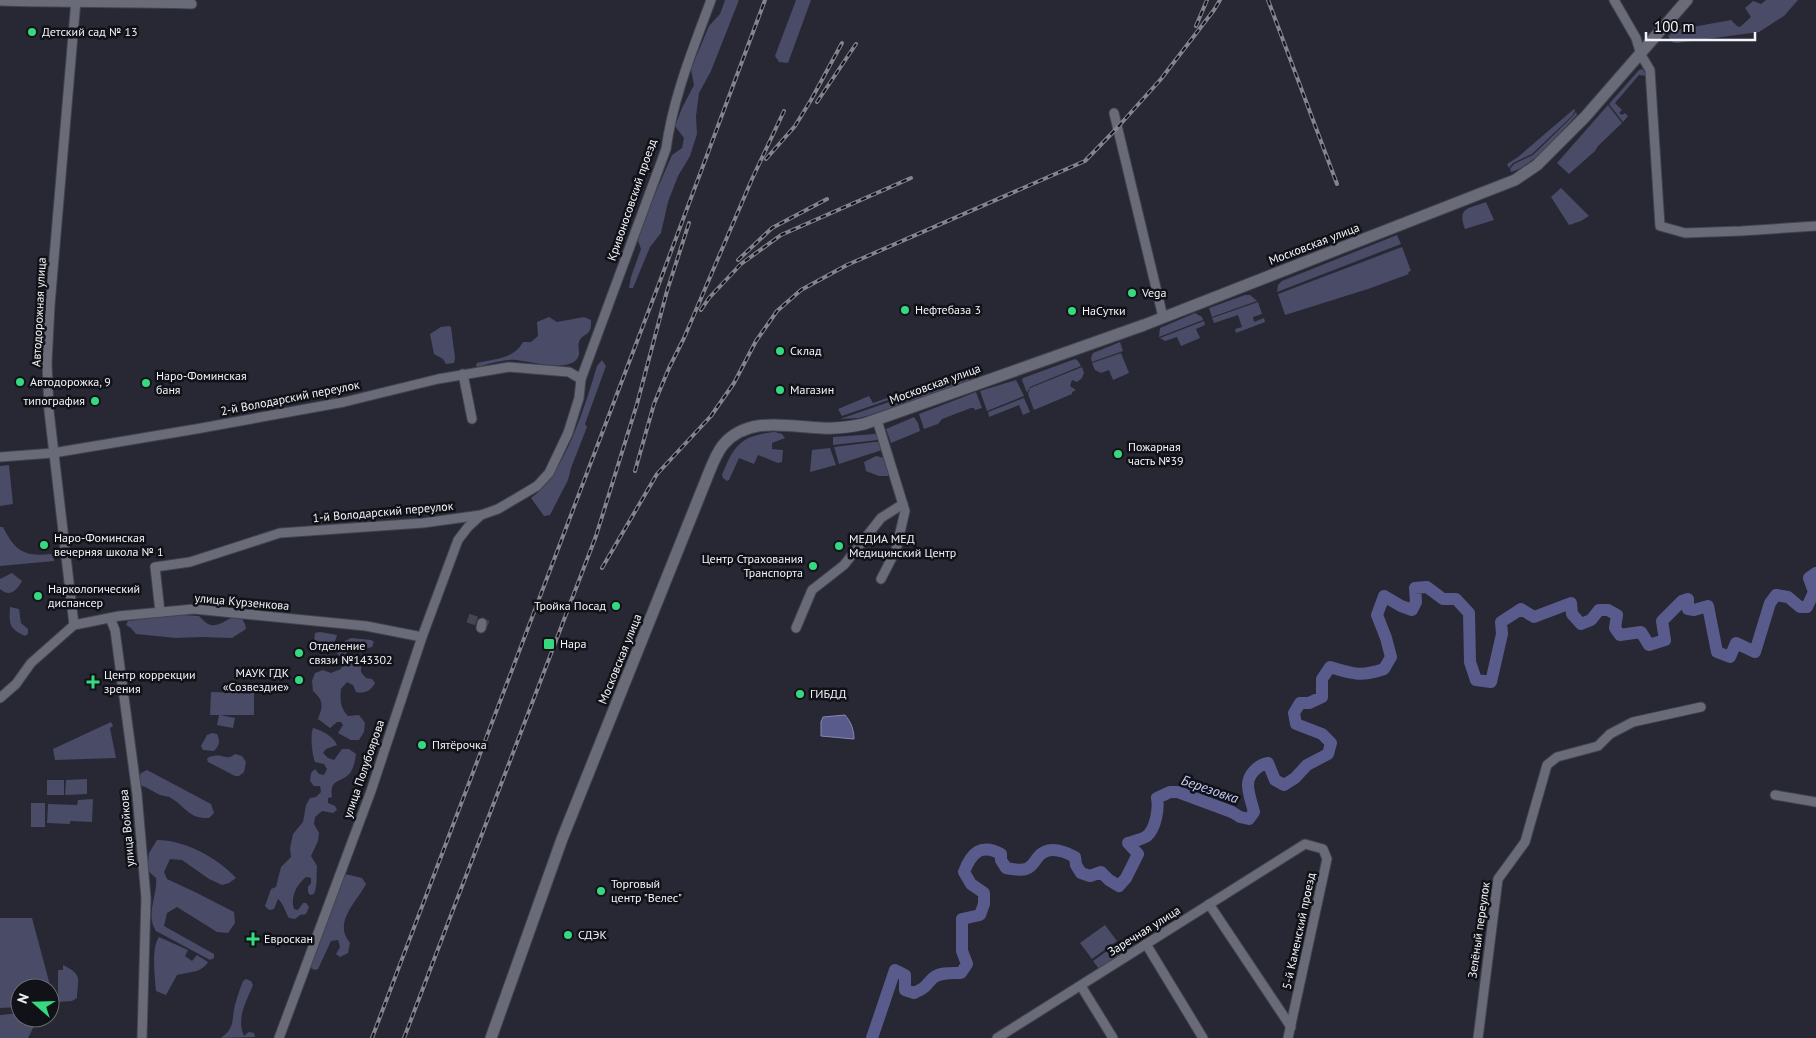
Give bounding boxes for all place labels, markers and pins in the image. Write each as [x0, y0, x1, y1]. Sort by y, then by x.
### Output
place label: Детский сад № 13 [42, 24, 138, 39]
marker: Детский сад № 13 [26, 26, 38, 38]
place label: Vega [1141, 285, 1167, 300]
marker: Vega [1126, 287, 1138, 299]
place label: Нефтебаза 3 [915, 302, 981, 317]
place label: НаСутки [1082, 303, 1125, 318]
marker: Нефтебаза 3 [899, 304, 911, 316]
marker: НаСутки [1066, 305, 1078, 317]
place label: Склад [790, 343, 822, 358]
marker: Склад [774, 345, 786, 357]
place label: Наро-Фоминская баня [156, 368, 247, 397]
place label: Автодорожка, 9 [30, 374, 111, 389]
marker: Автодорожка, 9 [14, 376, 26, 388]
marker: Наро-Фоминская баня [140, 377, 152, 389]
place label: Магазин [790, 382, 834, 397]
marker: Магазин [774, 384, 786, 396]
place label: типография [24, 393, 85, 408]
marker: типография [89, 395, 101, 407]
place label: Пожарная часть №39 [1128, 439, 1184, 468]
marker: Пожарная часть №39 [1112, 448, 1124, 460]
place label: Наро-Фоминская вечерняя школа № 1 [54, 530, 164, 559]
place label: МЕДИА МЕД Медицинский Центр [849, 531, 956, 560]
marker: Наро-Фоминская вечерняя школа № 1 [38, 539, 50, 551]
marker: МЕДИА МЕД Медицинский Центр [833, 540, 845, 552]
place label: Центр Страхования Транспорта [702, 551, 803, 580]
marker: Центр Страхования Транспорта [807, 560, 819, 572]
place label: Наркологический диспансер [48, 581, 140, 610]
marker: Наркологический диспансер [32, 590, 44, 602]
place label: Тройка Посад [534, 598, 607, 613]
marker: Тройка Посад [610, 600, 622, 612]
place label: Нара [560, 636, 587, 651]
marker: Нара [542, 637, 556, 651]
place label: Отделение связи №143302 [309, 638, 393, 667]
marker: Отделение связи №143302 [293, 647, 305, 659]
place label: МАУК ГДК «Созвездие» [223, 665, 289, 694]
place label: Центр коррекции зрения [104, 667, 196, 696]
marker: МАУК ГДК «Созвездие» [293, 674, 305, 686]
marker: Центр коррекции зрения [86, 675, 100, 689]
place label: ГИБДД [810, 686, 846, 701]
marker: ГИБДД [794, 688, 806, 700]
place label: Пятёрочка [432, 737, 487, 752]
marker: Пятёрочка [416, 739, 428, 751]
place label: Торговый центр "Велес" [611, 876, 682, 905]
marker: Торговый центр "Велес" [595, 885, 607, 897]
place label: СДЭК [578, 927, 607, 942]
marker: СДЭК [562, 929, 574, 941]
place label: Евроскан [264, 931, 313, 946]
marker: Евроскан [246, 932, 260, 946]

